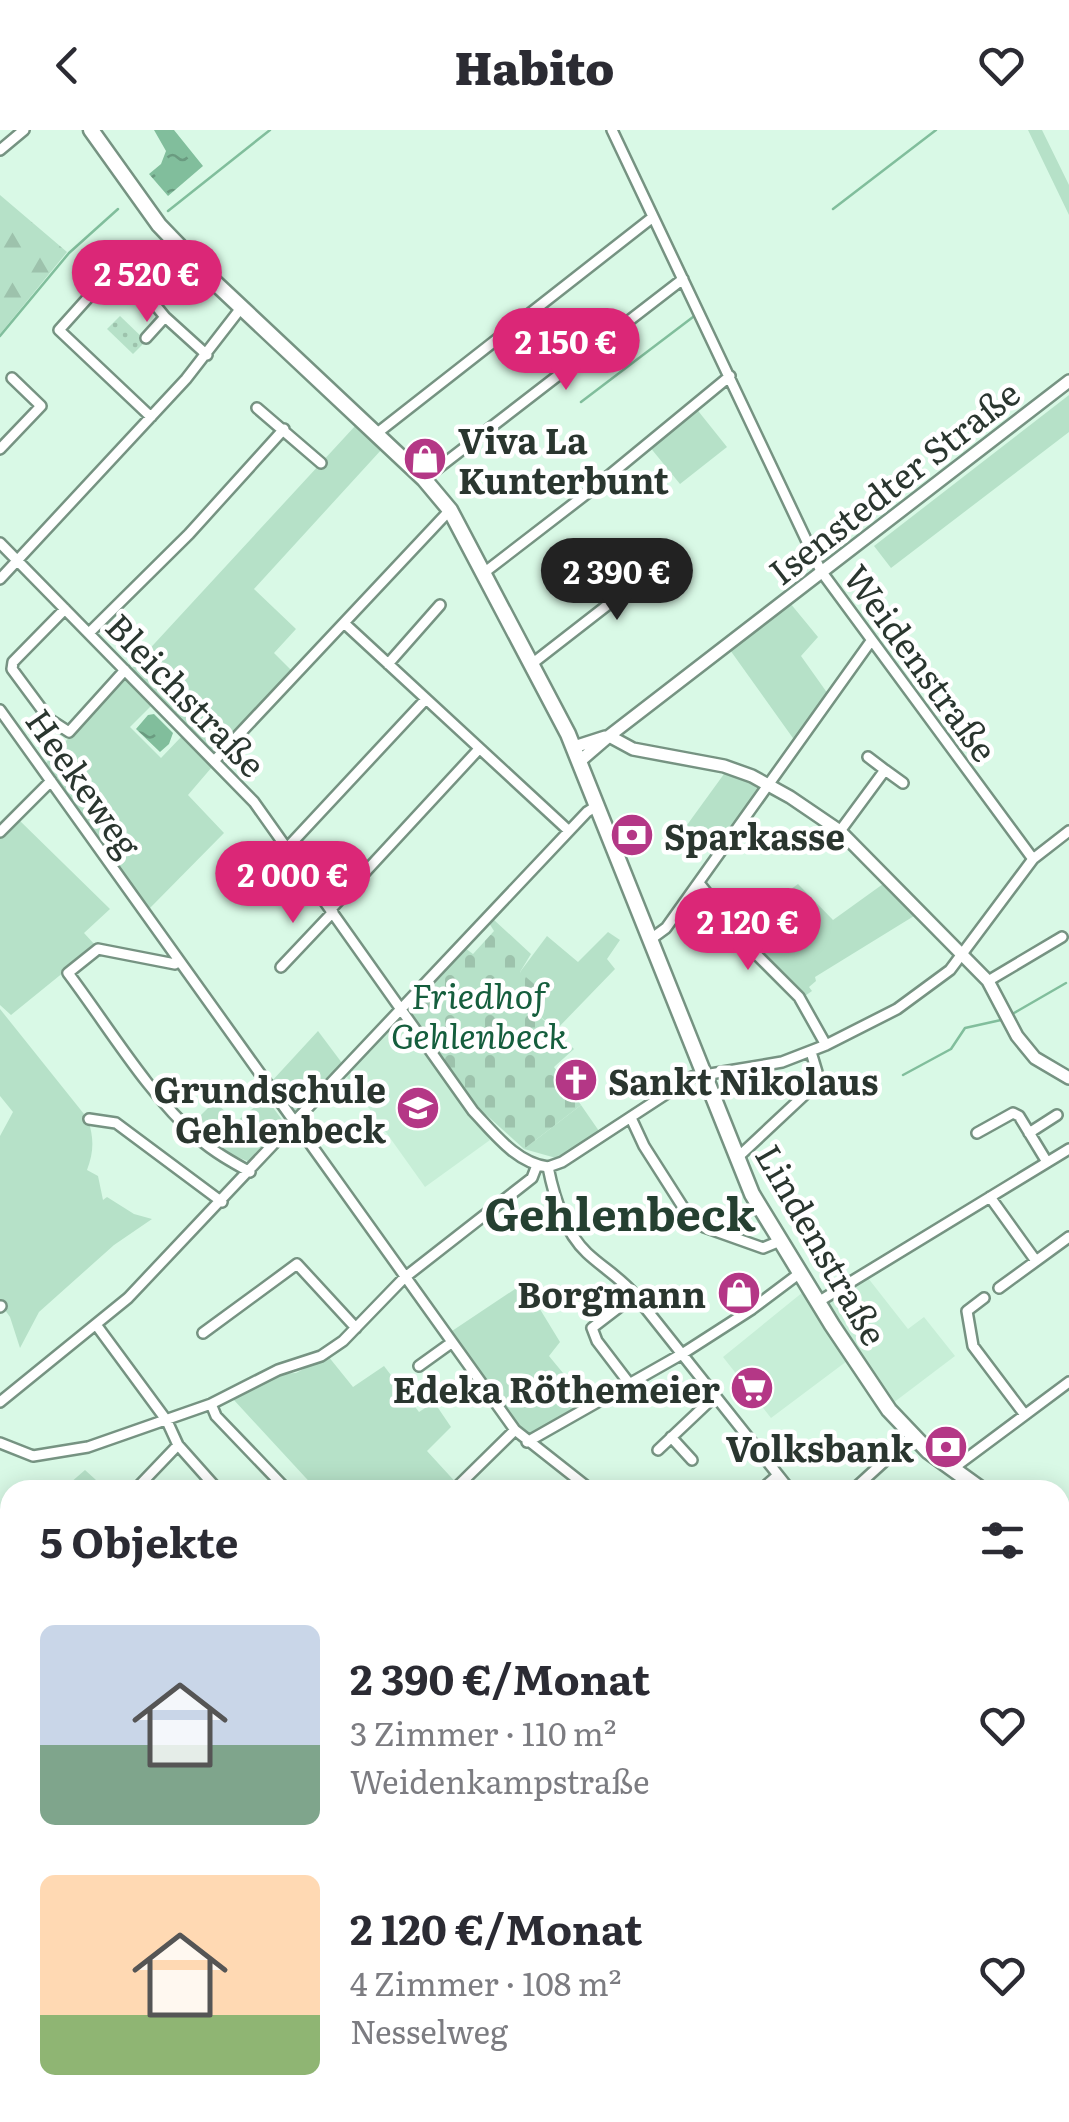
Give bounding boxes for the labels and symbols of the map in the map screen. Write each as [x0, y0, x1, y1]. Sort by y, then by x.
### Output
pin: 2 520 € [55, 240, 239, 325]
pin: 2 150 € [474, 308, 658, 393]
street label: Isenstedter Straße [756, 366, 1030, 596]
place label: Viva La Kunterbunt [458, 413, 670, 505]
shop icon: Viva La Kunterbunt [402, 436, 448, 482]
pin: 2 390 € [525, 538, 709, 623]
street label: Weidenstraße [833, 553, 1011, 771]
street label: Bleichstraße [95, 600, 279, 788]
street label: Heekeweg [15, 697, 156, 867]
place label: Sparkasse [664, 809, 845, 861]
bank icon: Sparkasse [609, 812, 655, 858]
pin: 2 000 € [201, 841, 385, 926]
pin: 2 120 € [656, 888, 840, 973]
park label: Friedhof Gehlenbeck [391, 968, 567, 1060]
place label: Sankt Nikolaus [608, 1054, 878, 1106]
church icon: Sankt Nikolaus [553, 1057, 599, 1103]
place label: Grundschule Gehlenbeck [154, 1062, 386, 1154]
school or university icon: Grundschule Gehlenbeck [395, 1085, 441, 1131]
street label: Lindenstraße [744, 1134, 902, 1354]
district label: Gehlenbeck [484, 1178, 756, 1245]
place label: Borgmann [517, 1267, 706, 1319]
shop icon: Borgmann [716, 1270, 762, 1316]
place label: Edeka Röthemeier [392, 1362, 720, 1414]
supermarket icon: Edeka Röthemeier [729, 1365, 775, 1411]
place label: Volksbank [726, 1421, 914, 1473]
bank icon: Volksbank [923, 1424, 969, 1470]

